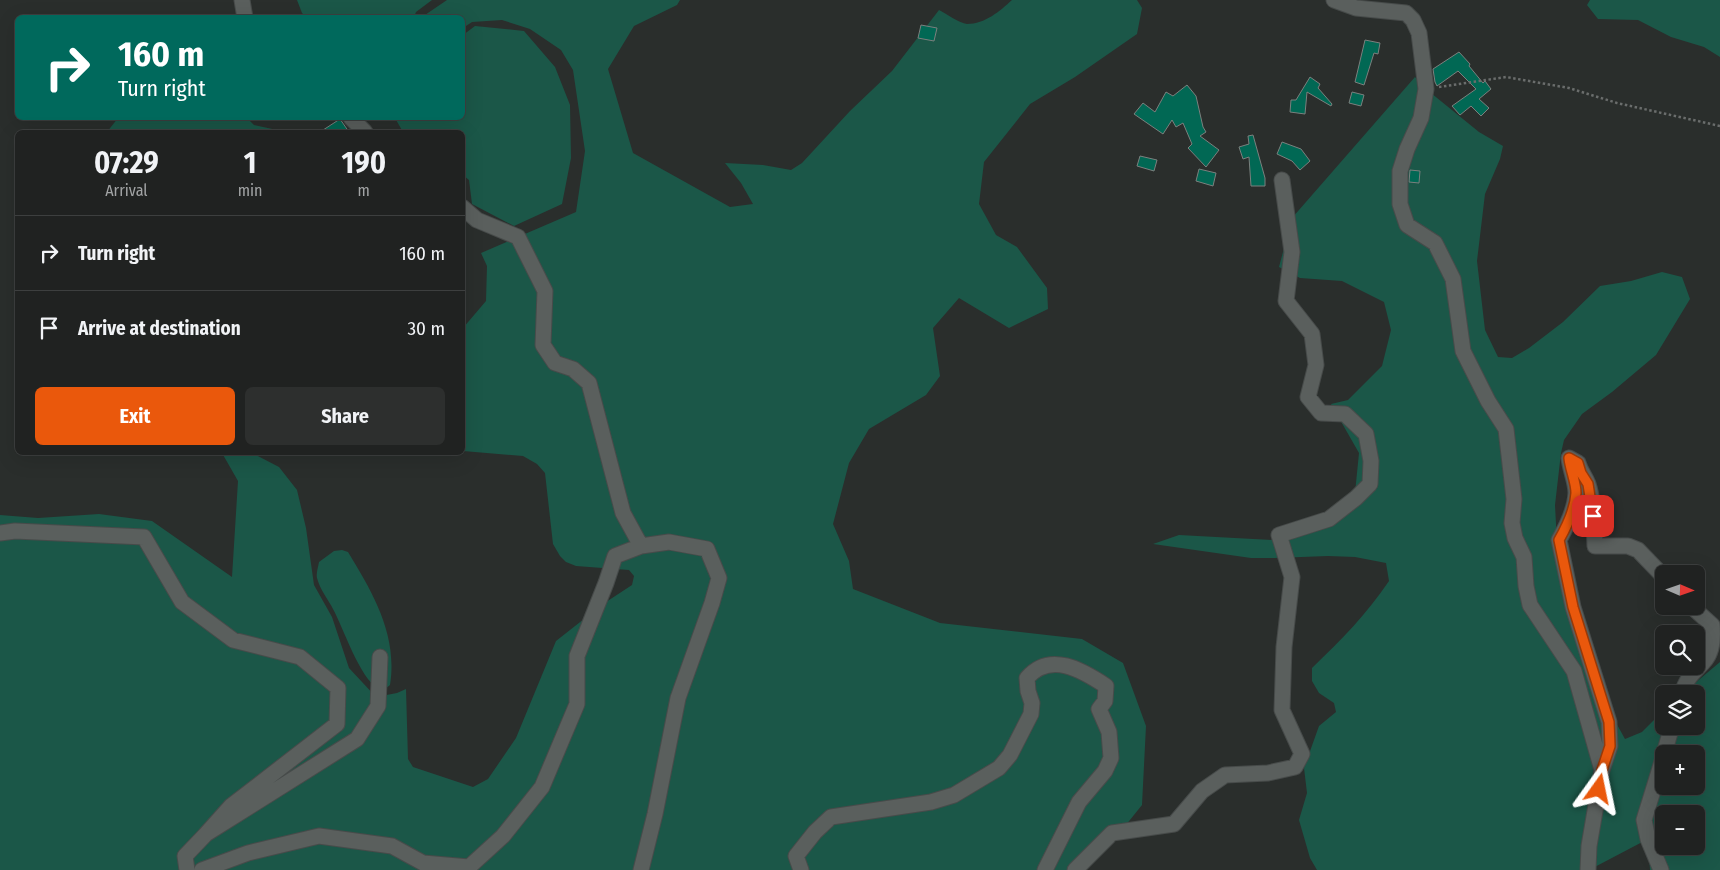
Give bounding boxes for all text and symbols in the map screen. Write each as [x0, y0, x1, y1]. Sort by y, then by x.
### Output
text: 160 m [118, 33, 204, 75]
icon: right [35, 35, 100, 100]
text: Turn right [118, 75, 206, 102]
text: 07:29 [94, 145, 159, 181]
text: 1 [244, 145, 256, 181]
text: 190 [341, 145, 386, 181]
text: Arrival [105, 181, 148, 200]
text: min [238, 181, 262, 200]
text: m [358, 181, 370, 200]
icon: right [35, 239, 63, 267]
text: Turn right [78, 242, 155, 265]
text: 160 m [399, 242, 445, 265]
icon: arrive [35, 314, 63, 342]
text: Arrive at destination [78, 317, 241, 340]
text: 30 m [407, 317, 445, 340]
button: Exit [35, 387, 235, 445]
button: Share [245, 387, 445, 445]
pin [1572, 495, 1614, 537]
icon: arrive [1579, 502, 1607, 530]
north arrow [1655, 565, 1705, 615]
map controls [1655, 565, 1705, 855]
button: search [1655, 625, 1705, 675]
button: layers [1655, 685, 1705, 735]
button: + [1655, 745, 1705, 795]
position arrow [1572, 762, 1624, 814]
button: − [1655, 805, 1705, 855]

